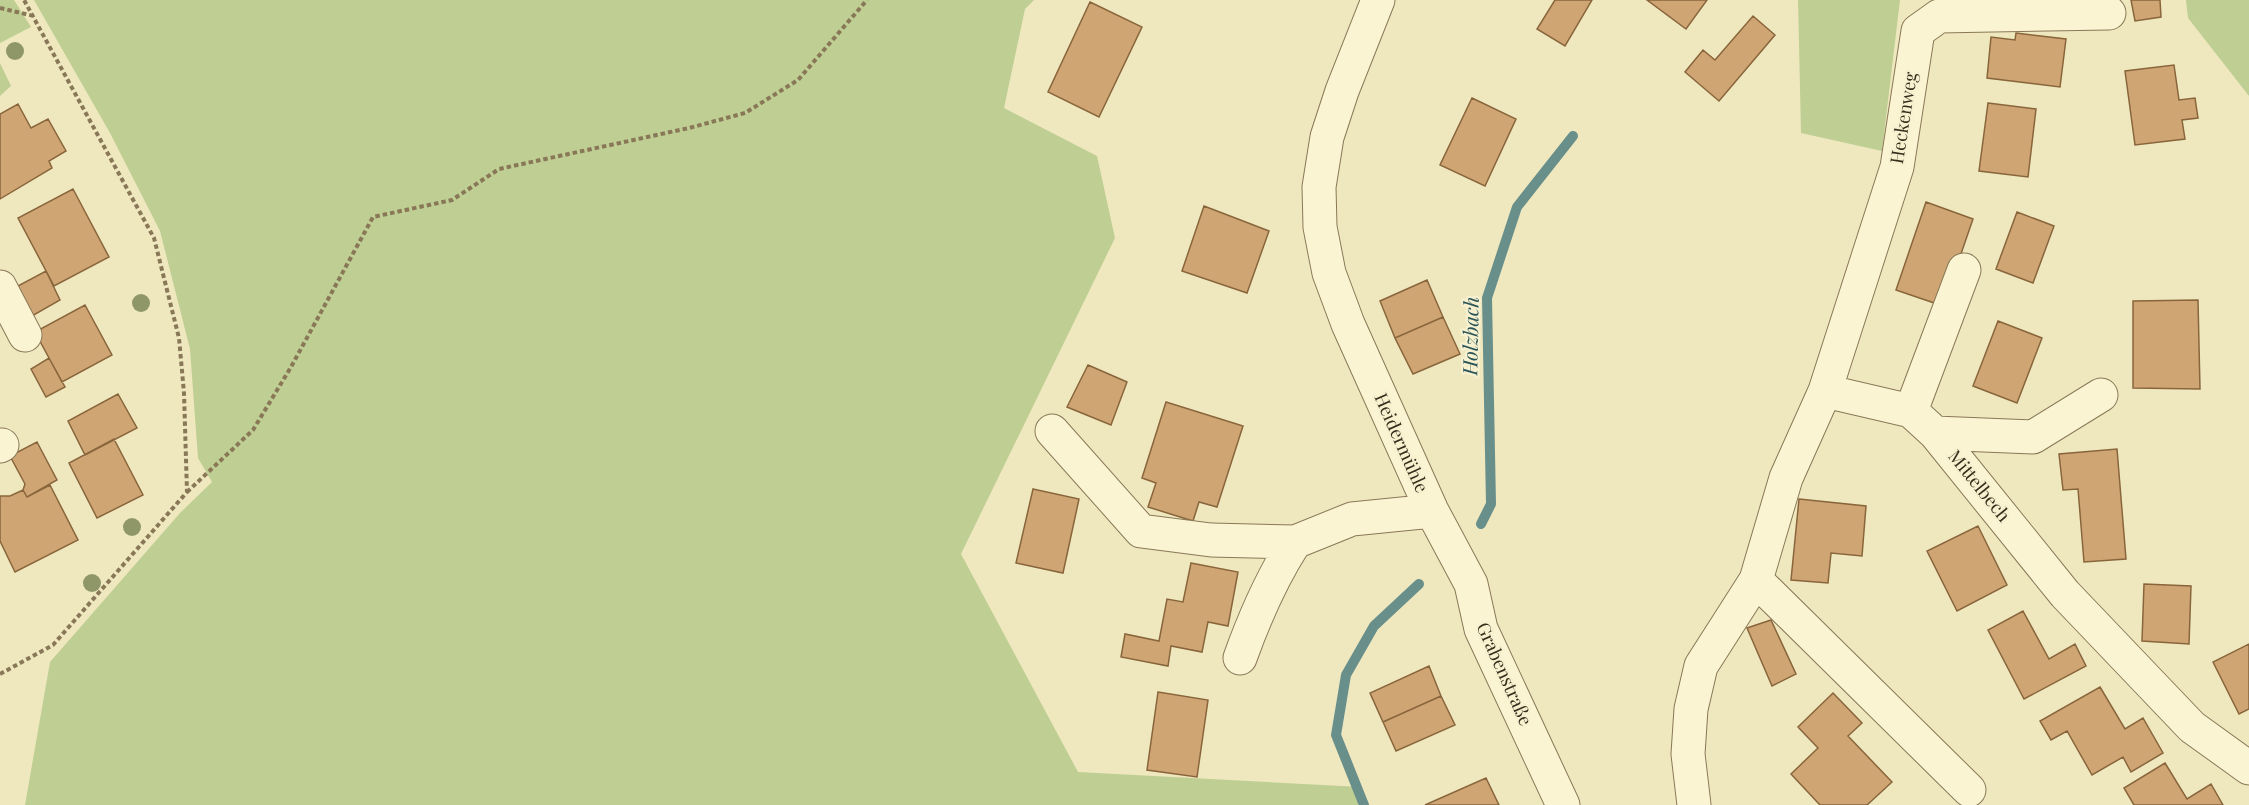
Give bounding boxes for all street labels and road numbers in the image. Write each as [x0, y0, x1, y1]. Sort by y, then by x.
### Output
street label: Heckenweg [1884, 70, 1922, 165]
street label: Heidermühle [1369, 389, 1435, 496]
street label: Mittelbech [1943, 444, 2016, 527]
street label: Grabenstraße [1471, 618, 1538, 729]

